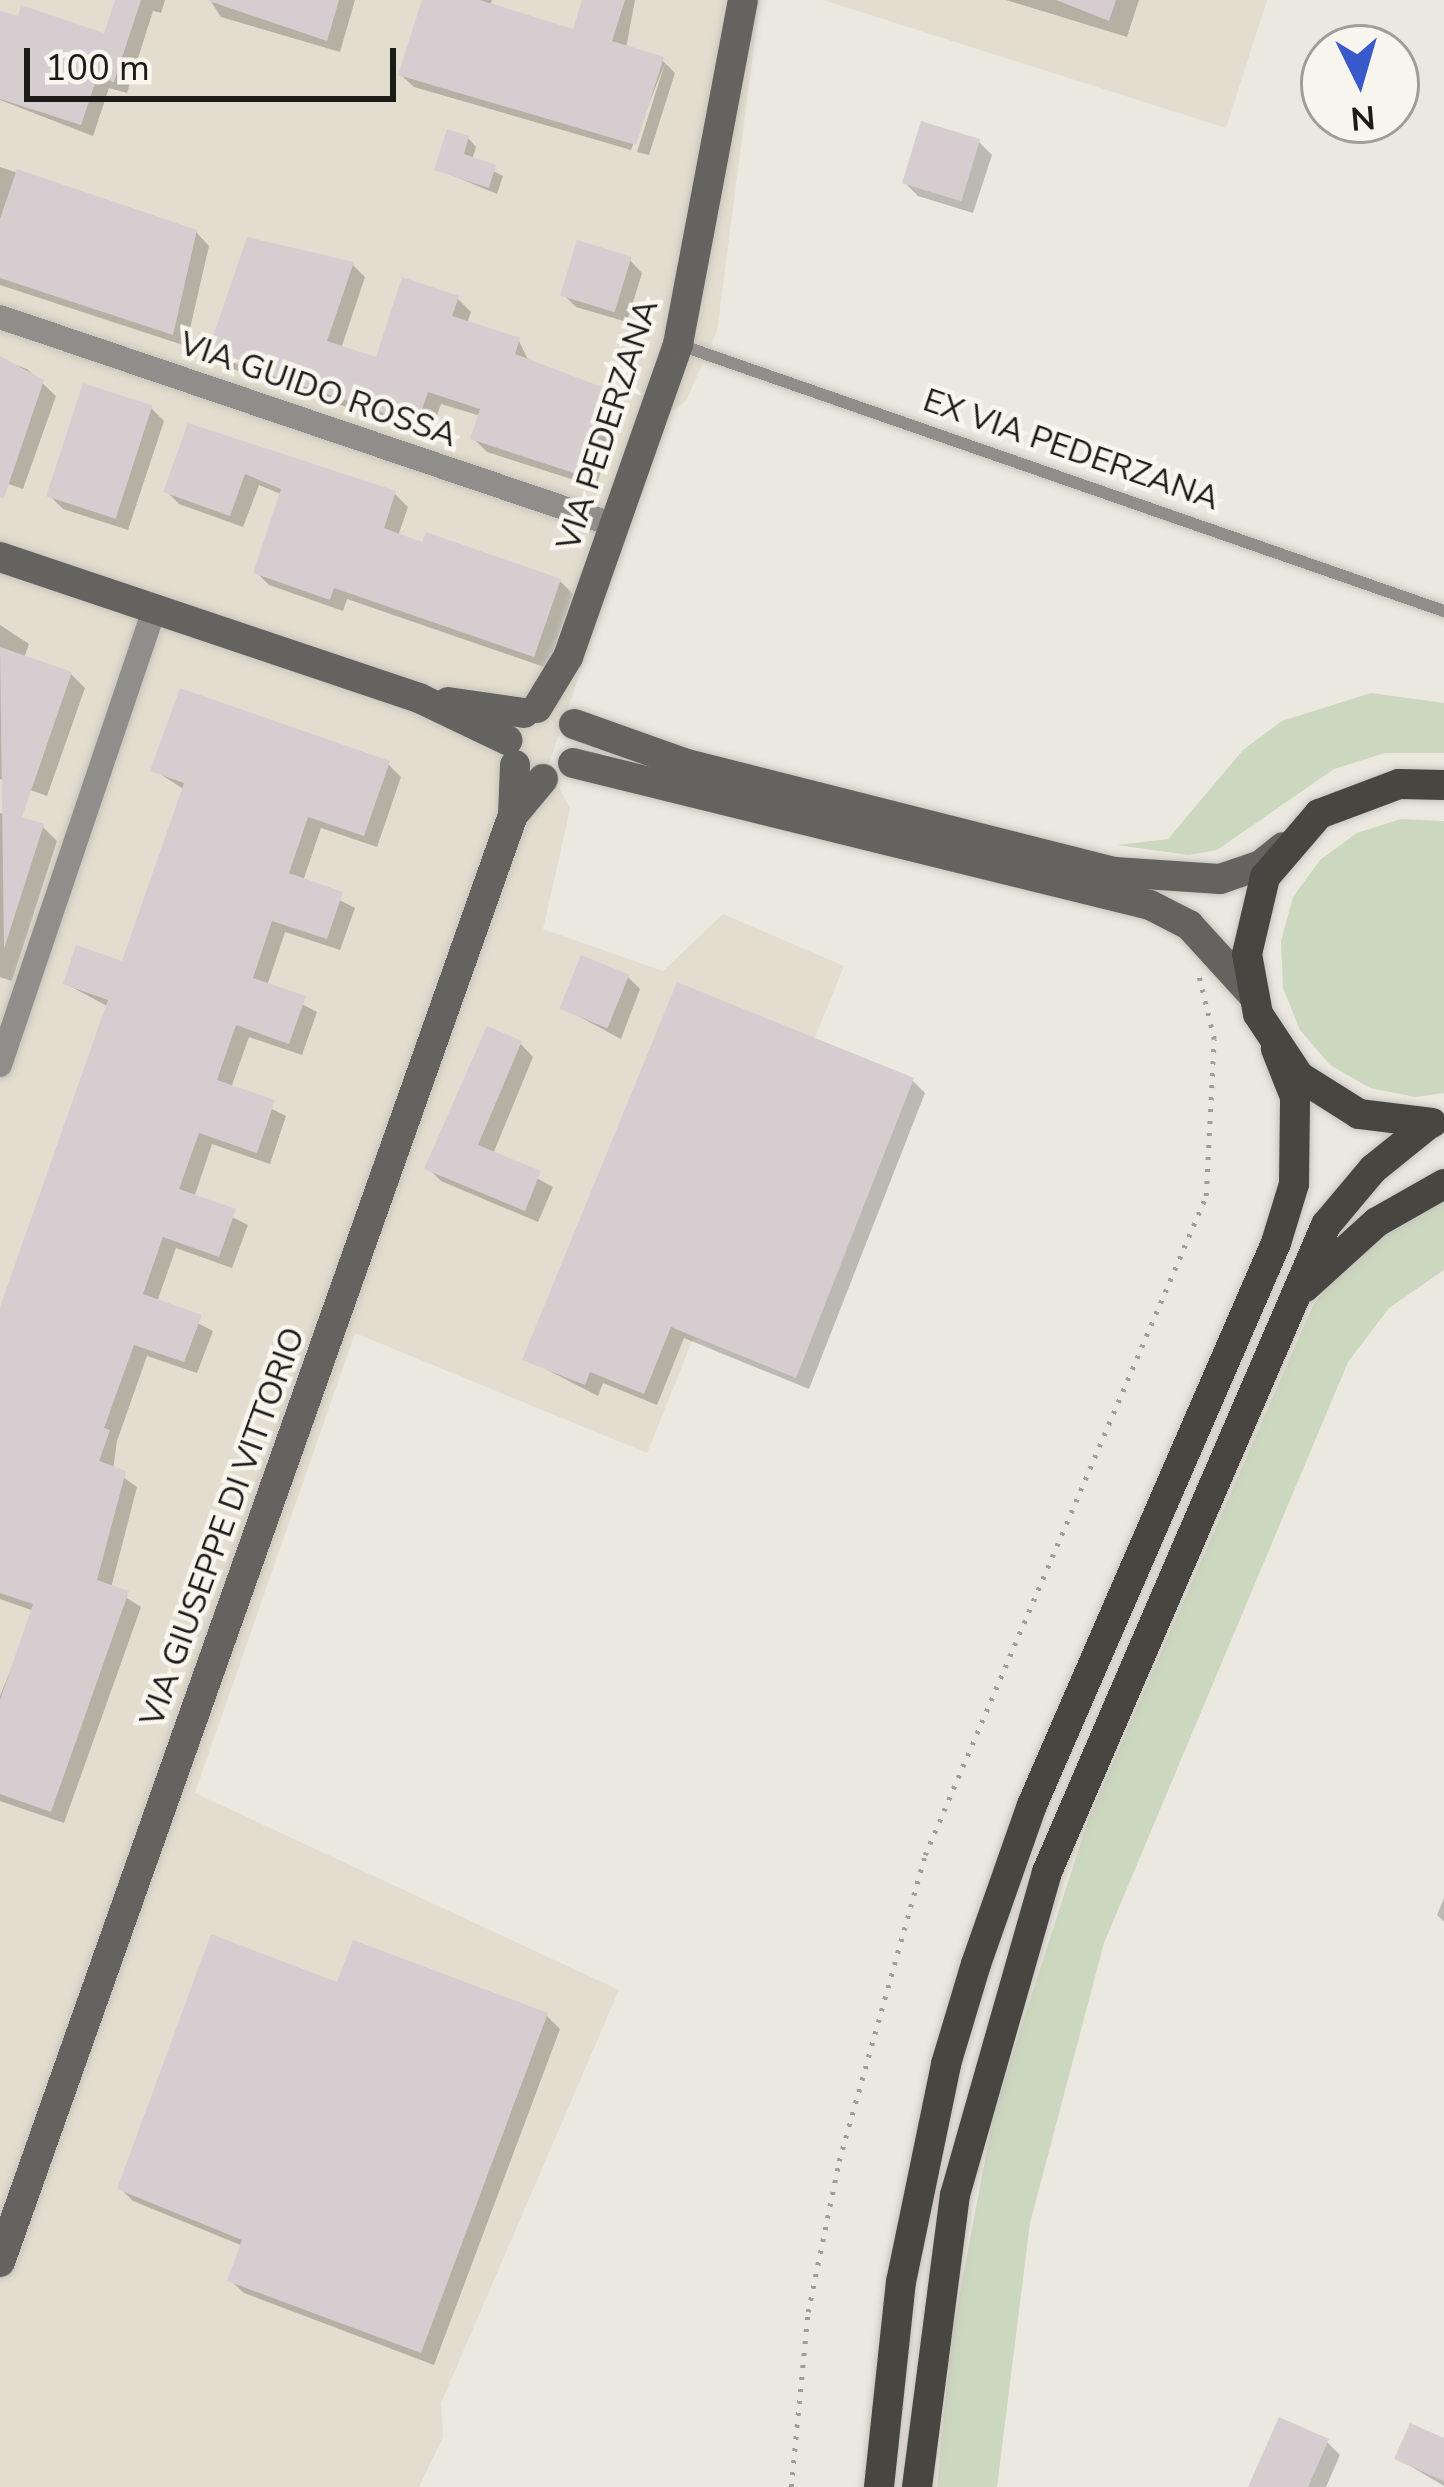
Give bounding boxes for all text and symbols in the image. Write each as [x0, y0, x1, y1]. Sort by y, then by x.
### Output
scale bar [30, 24, 402, 98]
north arrow [1300, 24, 1420, 144]
text: 100 m [45, 44, 150, 93]
text: N [1349, 94, 1377, 141]
street label: VIA PEDERZANA [549, 295, 667, 555]
street label: VIA GUIDO ROSSA [174, 324, 462, 456]
street label: EX VIA PEDERZANA [918, 381, 1224, 519]
street label: VIA GIUSEPPE DI VITTORIO [132, 1322, 314, 1732]

